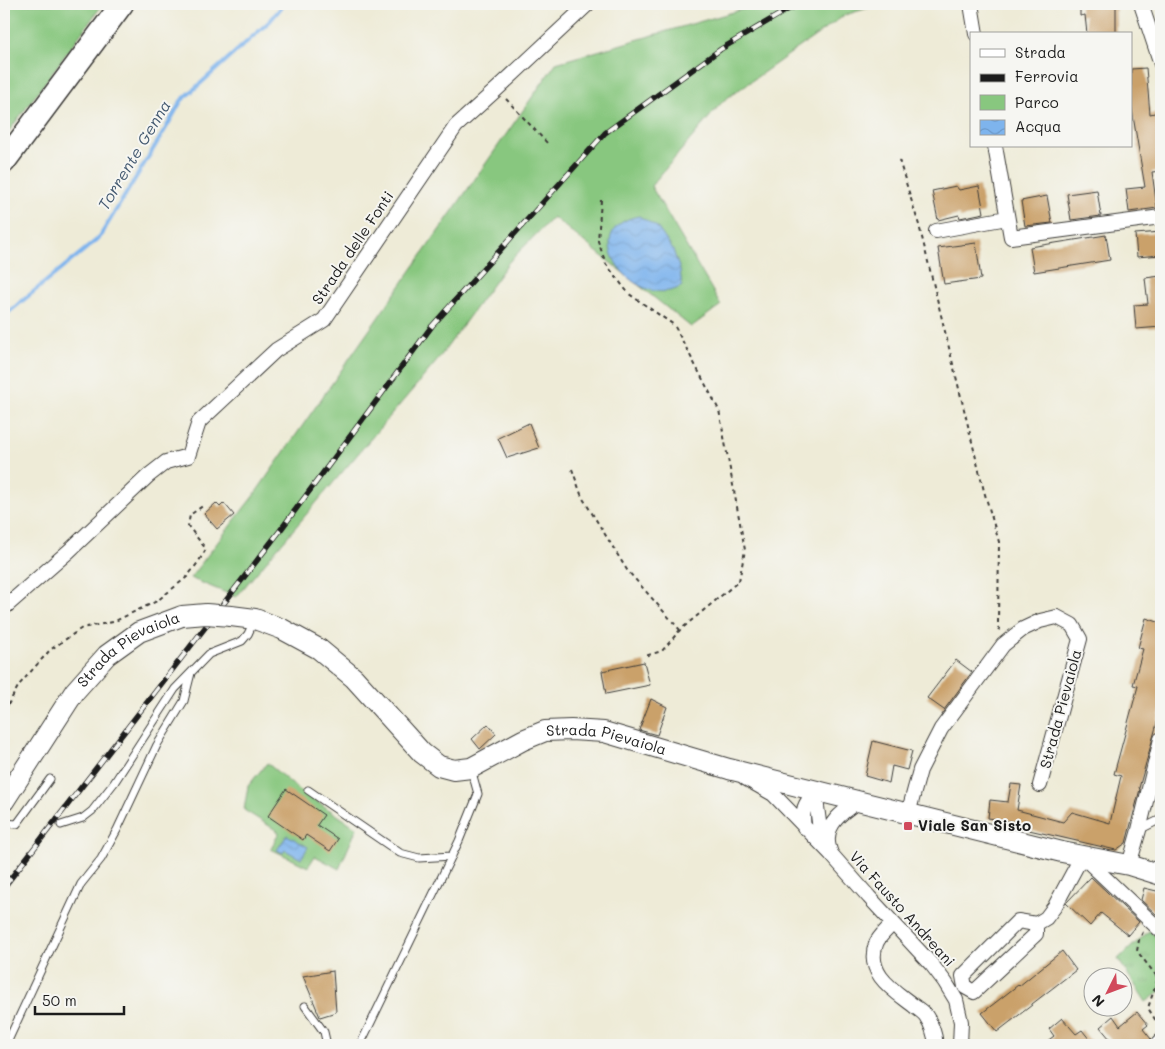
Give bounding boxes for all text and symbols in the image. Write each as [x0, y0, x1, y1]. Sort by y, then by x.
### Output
legend [970, 32, 1132, 148]
text: Strada [1015, 42, 1066, 62]
text: Ferrovia [1015, 66, 1079, 86]
text: Parco [1015, 92, 1059, 112]
water label: Torrente Genna [92, 96, 175, 214]
text: Acqua [1015, 116, 1061, 136]
street label: Strada delle Fonti [307, 187, 398, 308]
street label: Strada Pievaiola [72, 607, 182, 691]
street label: Strada Pievaiola [1035, 647, 1086, 770]
street label: Strada Pievaiola [546, 719, 669, 759]
place label: Viale San Sisto [918, 815, 1031, 835]
marker: Viale San Sisto [902, 820, 914, 832]
street label: Via Fausto Andreani [845, 846, 960, 970]
north arrow [1082, 966, 1132, 1016]
scale bar [35, 984, 124, 1016]
text: 50 m [42, 990, 77, 1010]
text: N [1087, 991, 1109, 1011]

